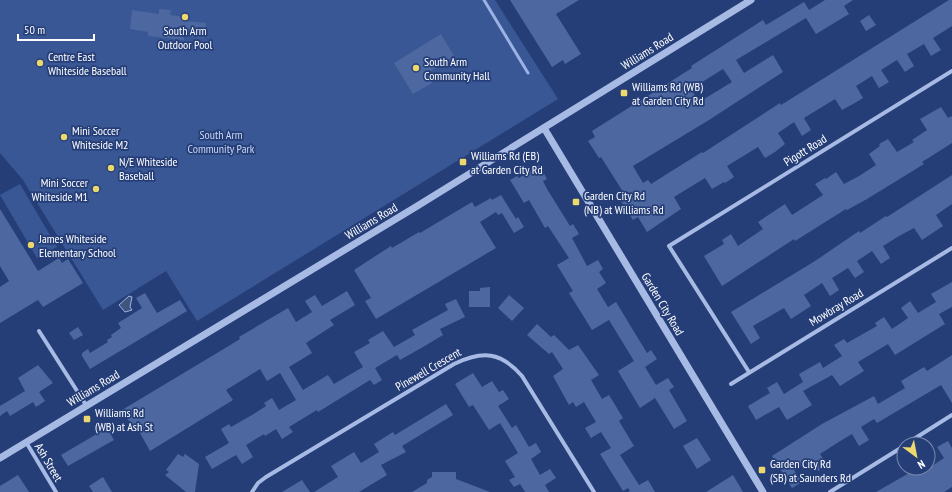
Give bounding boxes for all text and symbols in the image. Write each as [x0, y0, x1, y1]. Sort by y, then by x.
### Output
marker: South Arm Outdoor Pool [180, 12, 190, 22]
scale bar [18, 16, 94, 42]
text: 50 m [24, 22, 45, 37]
place label: South Arm Outdoor Pool [158, 23, 213, 52]
street label: Williams Road [618, 29, 676, 73]
place label: Centre East Whiteside Baseball [48, 49, 127, 78]
place label: South Arm Community Hall [424, 54, 490, 83]
marker: Centre East Whiteside Baseball [35, 58, 45, 68]
marker: South Arm Community Hall [411, 63, 421, 73]
place label: Williams Rd (WB) at Garden City Rd [632, 79, 704, 108]
marker: Williams Rd (WB) at Garden City Rd [619, 88, 629, 98]
place label: Mini Soccer Whiteside M2 [72, 123, 129, 152]
park label: South Arm Community Park [188, 127, 255, 156]
street label: Pigott Road [781, 131, 829, 169]
marker: Mini Soccer Whiteside M2 [59, 132, 69, 142]
place label: Williams Rd (EB) at Garden City Rd [471, 148, 543, 177]
place label: N/E Whiteside Baseball [119, 154, 177, 183]
marker: Williams Rd (EB) at Garden City Rd [458, 157, 468, 167]
marker: N/E Whiteside Baseball [106, 163, 116, 173]
place label: Mini Soccer Whiteside M1 [31, 175, 89, 204]
marker: Mini Soccer Whiteside M1 [91, 184, 101, 194]
place label: Garden City Rd (NB) at Williams Rd [584, 188, 664, 217]
marker: Garden City Rd (NB) at Williams Rd [571, 197, 581, 207]
street label: Williams Road [342, 199, 400, 243]
place label: James Whiteside Elementary School [38, 231, 116, 260]
marker: James Whiteside Elementary School [26, 240, 36, 250]
street label: Garden City Road [638, 270, 688, 338]
street label: Mowbray Road [806, 285, 866, 329]
street label: Pinewell Crescent [392, 344, 464, 394]
street label: Williams Road [64, 366, 122, 410]
place label: Williams Rd (WB) at Ash St [95, 405, 154, 434]
marker: Williams Rd (WB) at Ash St [82, 414, 92, 424]
north arrow [896, 436, 936, 476]
street label: Ash Street [32, 440, 67, 485]
place label: Garden City Rd (SB) at Saunders Rd [770, 456, 851, 485]
text: N [915, 457, 928, 472]
marker: Garden City Rd (SB) at Saunders Rd [757, 465, 767, 475]

